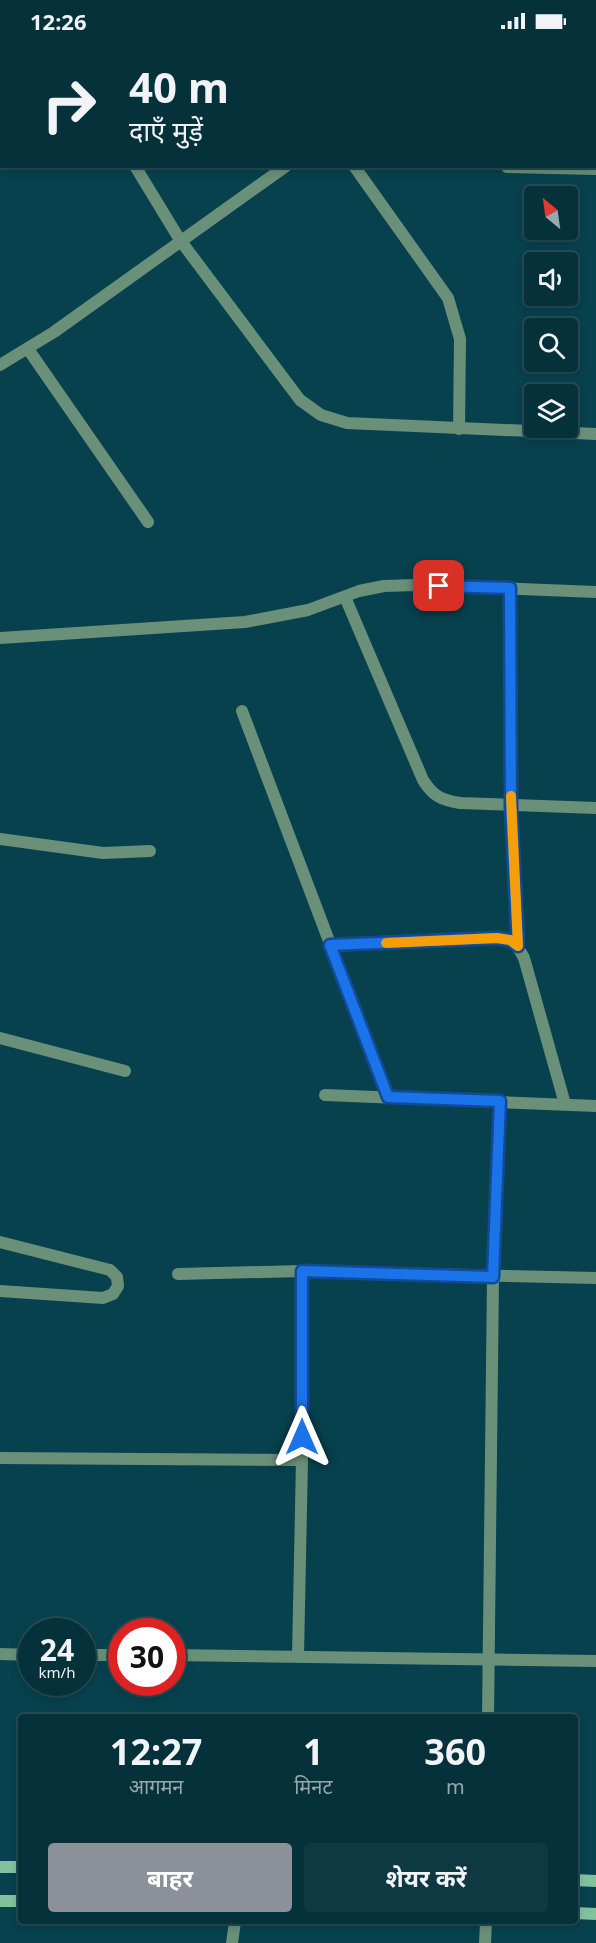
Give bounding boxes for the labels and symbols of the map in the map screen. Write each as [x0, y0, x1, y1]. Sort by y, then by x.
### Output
north arrow [524, 186, 578, 240]
pin [413, 560, 464, 611]
position arrow [270, 1405, 334, 1469]
speed limit sign: 30 [108, 1618, 186, 1696]

